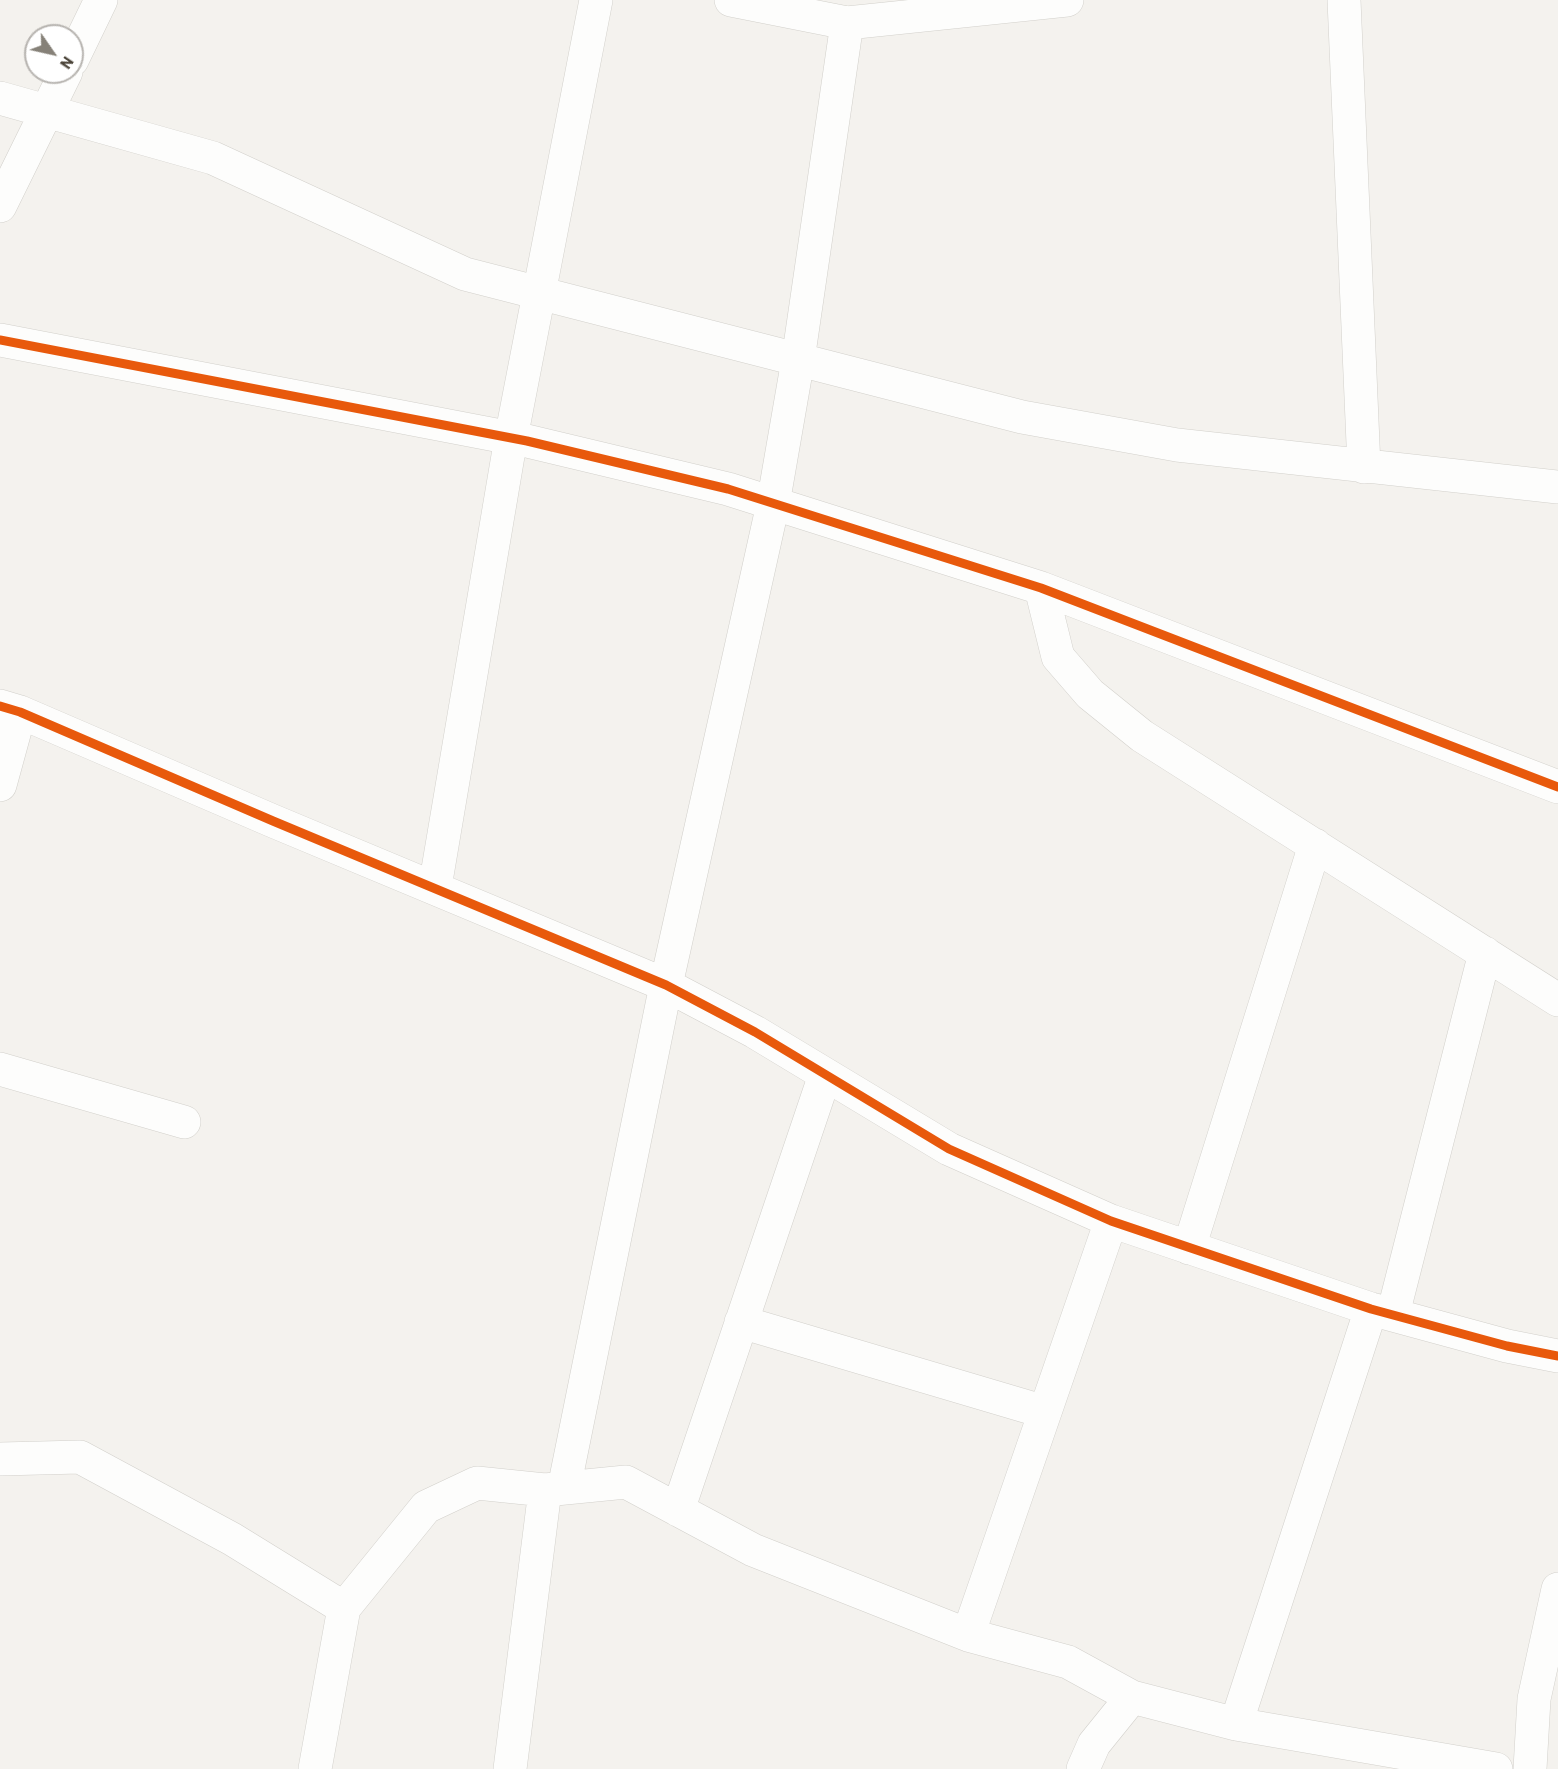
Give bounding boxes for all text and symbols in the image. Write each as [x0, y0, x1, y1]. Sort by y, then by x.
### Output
north arrow [24, 24, 84, 84]
text: N [57, 53, 79, 73]

